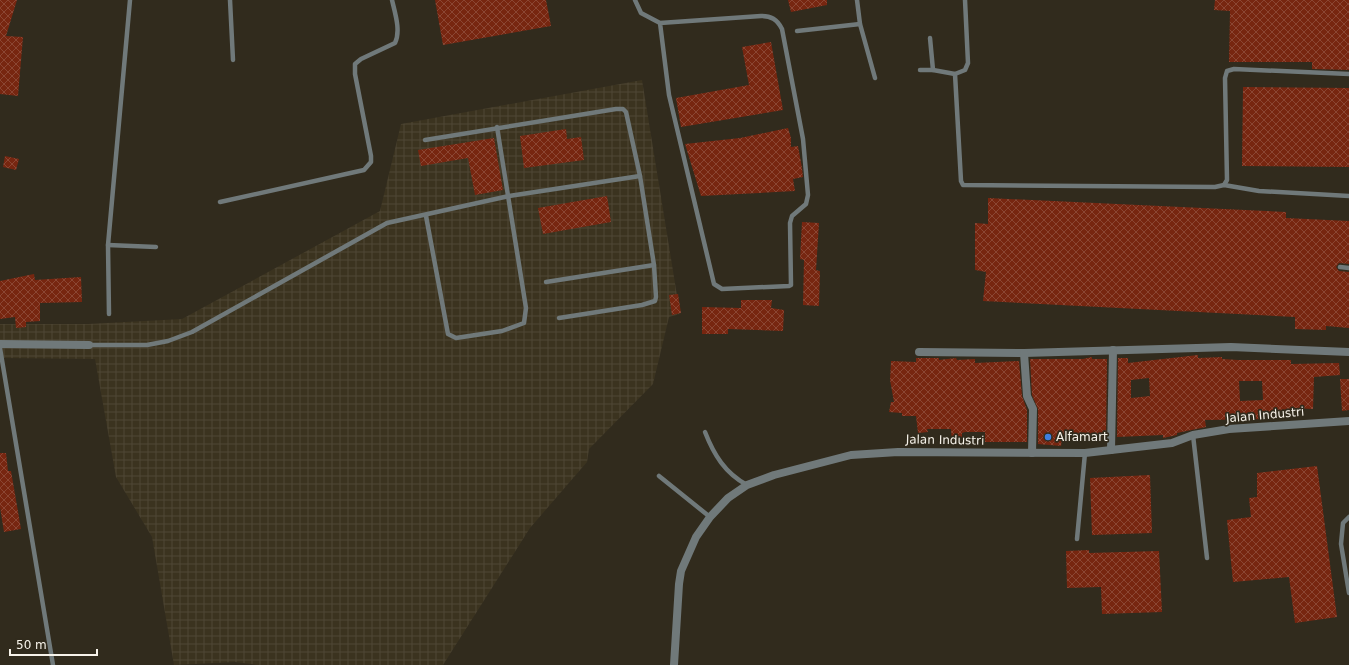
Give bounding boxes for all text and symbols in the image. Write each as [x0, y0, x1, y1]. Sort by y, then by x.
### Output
street label: Jalan Industri [1224, 405, 1305, 425]
place label: Alfamart [1056, 430, 1108, 444]
street label: Jalan Industri [905, 432, 984, 448]
marker: Alfamart [1043, 432, 1053, 442]
scale bar [10, 631, 97, 657]
text: 50 m [16, 638, 47, 652]

